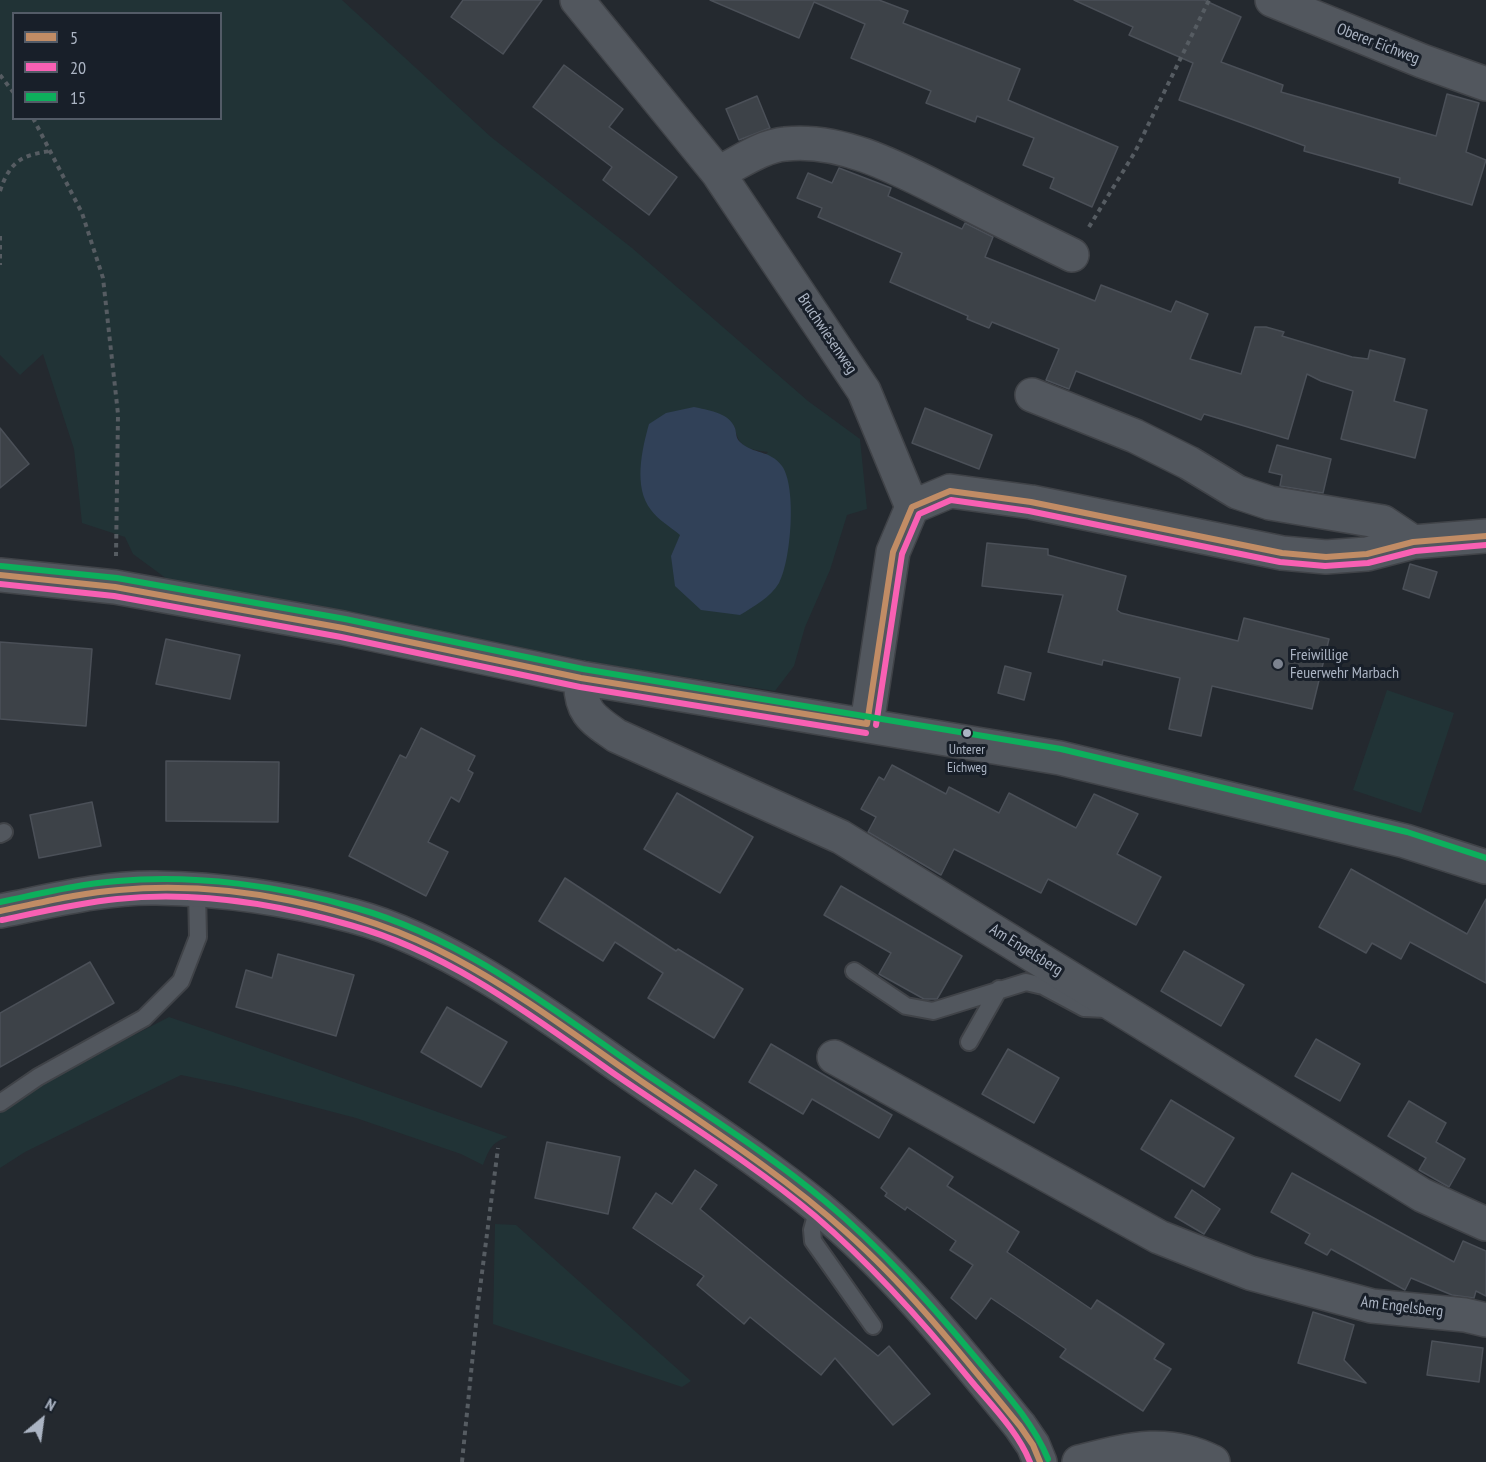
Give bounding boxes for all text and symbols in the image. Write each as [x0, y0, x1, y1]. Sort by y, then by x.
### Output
legend [12, 12, 222, 120]
street label: Oberer Eichweg [1334, 19, 1422, 69]
text: 5 [70, 26, 78, 49]
text: 20 [70, 56, 86, 79]
text: 15 [70, 86, 86, 109]
street label: Bruchwiesenweg [793, 290, 861, 378]
place label: Freiwillige Feuerwehr Marbach [1290, 645, 1399, 683]
marker: Freiwillige Feuerwehr Marbach [1271, 657, 1285, 671]
marker: Unterer Eichweg [961, 727, 973, 739]
place label: Unterer Eichweg [947, 742, 987, 774]
street label: Am Engelsberg [986, 920, 1066, 980]
street label: Am Engelsberg [1360, 1292, 1444, 1322]
north arrow [12, 1390, 72, 1450]
text: N [42, 1393, 59, 1415]

